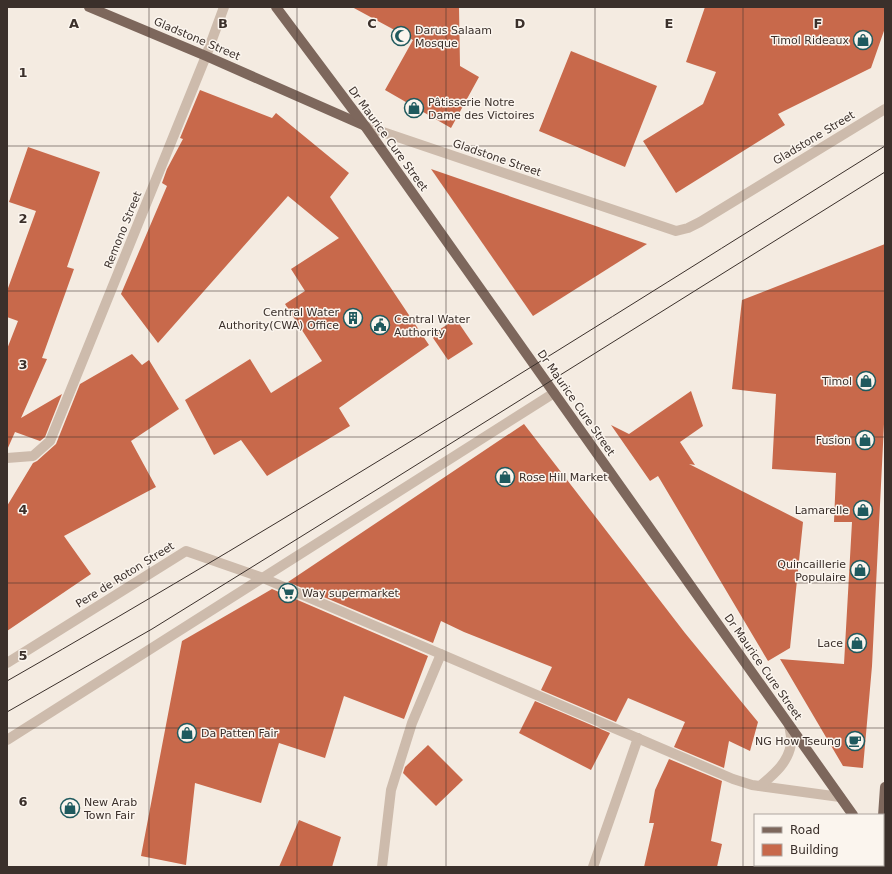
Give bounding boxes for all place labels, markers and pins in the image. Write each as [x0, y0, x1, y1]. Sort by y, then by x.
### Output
place label: Darus Salaam Mosque [415, 24, 492, 50]
mosque icon: Darus Salaam Mosque [390, 25, 412, 47]
shop icon: Timol Rideaux [852, 29, 874, 51]
place label: Timol Rideaux [770, 34, 849, 47]
place label: Pâtisserie Notre Dame des Victoires [428, 96, 535, 122]
shop icon: Pâtisserie Notre Dame des Victoires [403, 97, 425, 119]
place label: Central Water Authority(CWA) Office [218, 306, 339, 332]
building icon: Central Water Authority(CWA) Office [342, 307, 364, 329]
place label: Central Water Authority [394, 313, 471, 339]
public building icon: Central Water Authority [369, 314, 391, 336]
shop icon: Timol [855, 370, 877, 392]
place label: Timol [821, 375, 852, 388]
shop icon: Fusion [854, 429, 876, 451]
place label: Fusion [816, 434, 851, 447]
shop icon: Rose Hill Market [494, 466, 516, 488]
place label: Rose Hill Market [519, 471, 608, 484]
shop icon: Lamarelle [852, 499, 874, 521]
place label: Lamarelle [795, 504, 849, 517]
place label: Quincaillerie Populaire [777, 558, 846, 584]
shop icon: Quincaillerie Populaire [849, 559, 871, 581]
supermarket icon: Way supermarket [277, 582, 299, 604]
place label: Way supermarket [302, 587, 399, 600]
shop icon: Lace [846, 632, 868, 654]
place label: Lace [817, 637, 843, 650]
shop icon: Da Patten Fair [176, 722, 198, 744]
place label: Da Patten Fair [201, 727, 279, 740]
cafe icon: NG How Tseung [844, 730, 866, 752]
place label: NG How Tseung [755, 735, 841, 748]
place label: New Arab Town Fair [83, 796, 137, 822]
shop icon: New Arab Town Fair [59, 797, 81, 819]

